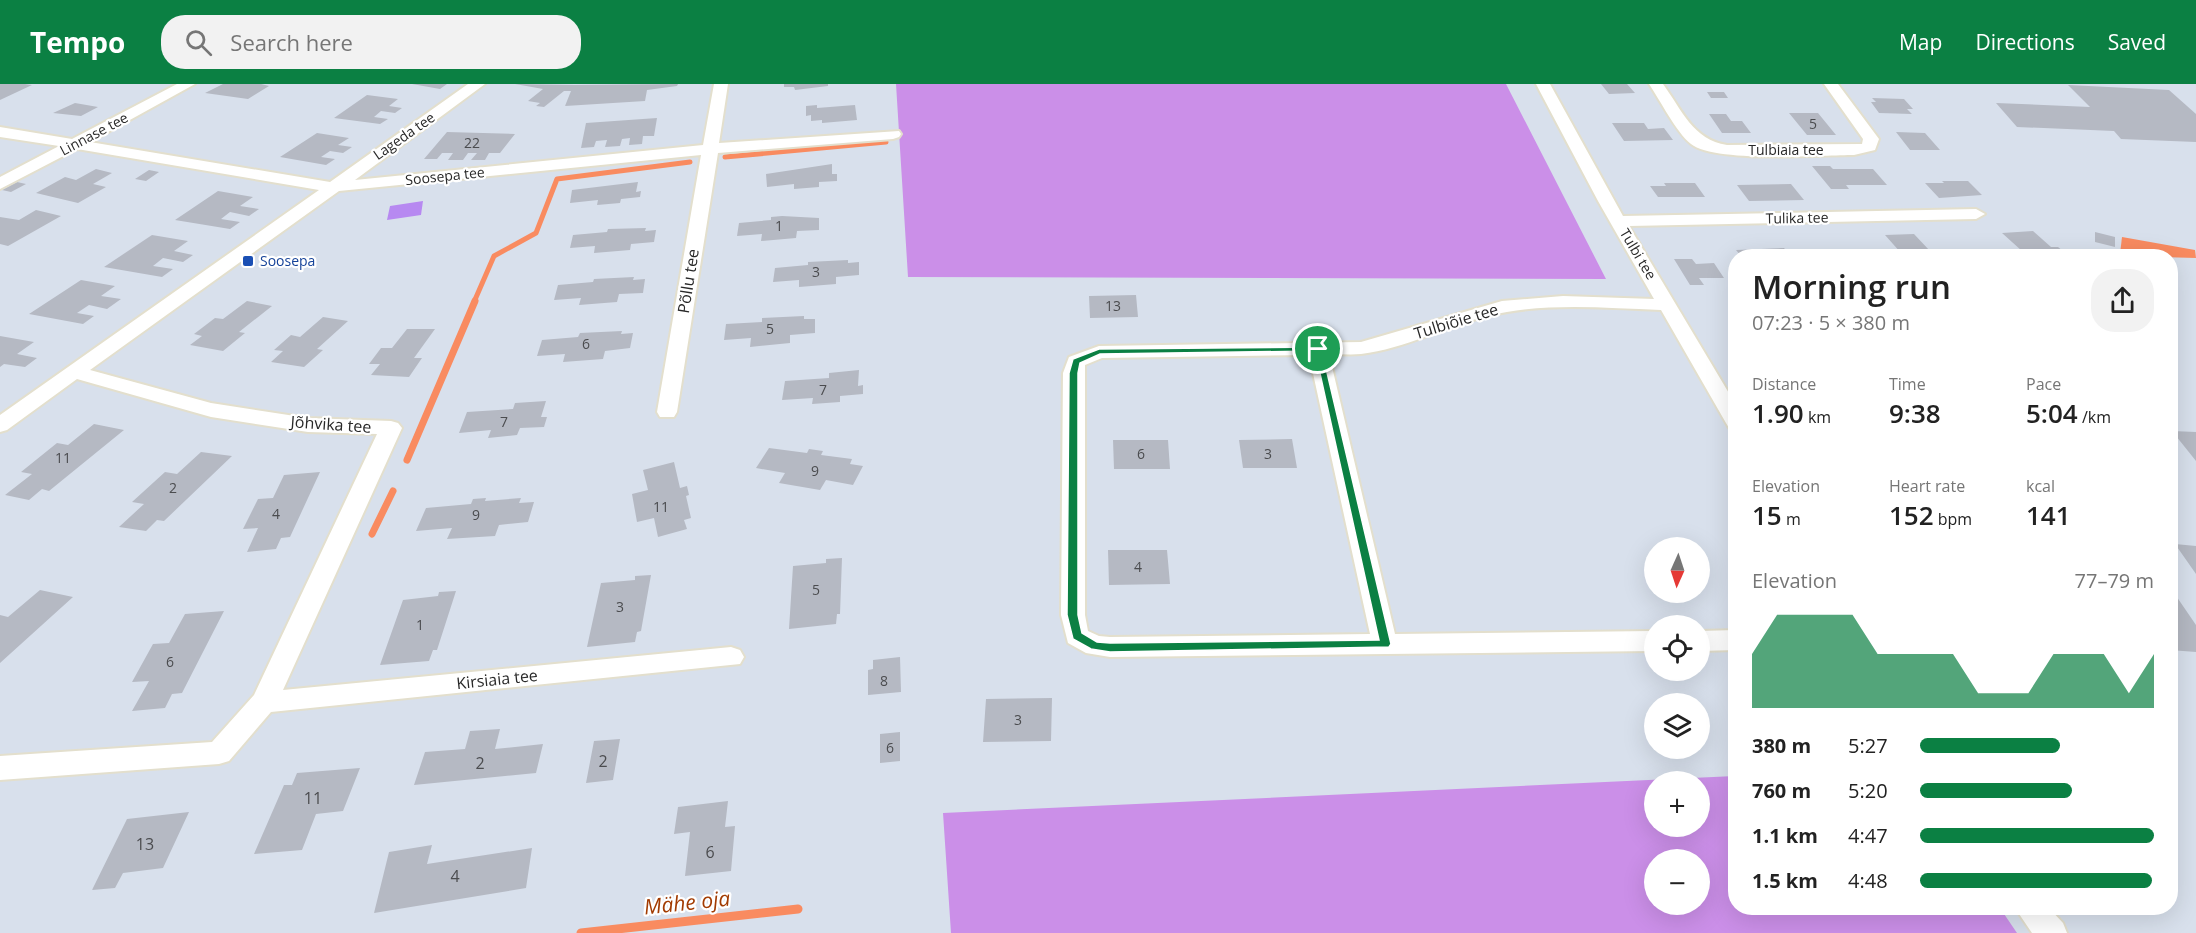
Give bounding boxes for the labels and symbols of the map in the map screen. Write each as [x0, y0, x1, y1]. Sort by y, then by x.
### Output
street label: Lageda tee [369, 107, 438, 164]
street label: Linnase tee [56, 108, 131, 159]
house number: 5 [1809, 114, 1817, 133]
house number: 22 [464, 133, 480, 152]
street label: Tulbiaia tee [1748, 140, 1824, 159]
street label: Soosepa tee [404, 162, 486, 189]
street label: Tulika tee [1765, 207, 1829, 228]
house number: 1 [775, 216, 783, 235]
street label: Tulbi tee [1616, 225, 1661, 283]
street label: Põllu tee [672, 247, 704, 315]
place label: Soosepa [260, 251, 315, 270]
marker: Soosepa [241, 254, 255, 268]
house number: 3 [812, 262, 820, 281]
house number: 13 [1105, 296, 1121, 315]
street label: Tulbiõie tee [1411, 298, 1501, 344]
house number: 5 [766, 319, 774, 338]
pin [1292, 323, 1343, 374]
house number: 6 [582, 334, 590, 353]
house number: 7 [819, 380, 827, 399]
street label: Jõhvika tee [288, 410, 372, 438]
house number: 7 [500, 412, 508, 431]
house number: 6 [1137, 444, 1145, 463]
house number: 3 [1264, 444, 1272, 463]
house number: 11 [55, 448, 71, 467]
house number: 9 [811, 461, 819, 480]
house number: 2 [169, 478, 177, 497]
house number: 11 [653, 497, 669, 516]
house number: 4 [272, 504, 280, 523]
house number: 9 [472, 505, 480, 524]
north arrow [1644, 537, 1710, 603]
house number: 4 [1134, 557, 1142, 576]
house number: 5 [812, 580, 820, 599]
house number: 3 [616, 597, 624, 616]
house number: 1 [416, 615, 424, 634]
house number: 6 [166, 652, 174, 671]
street label: Kirsiaia tee [455, 664, 539, 694]
house number: 8 [880, 671, 888, 690]
house number: 3 [1014, 710, 1022, 729]
house number: 6 [886, 738, 894, 757]
house number: 2 [598, 750, 608, 772]
house number: 2 [475, 752, 485, 774]
house number: 11 [304, 787, 322, 809]
house number: 13 [136, 833, 154, 855]
house number: 6 [705, 841, 715, 863]
house number: 4 [450, 865, 460, 887]
water label: Mähe oja [642, 884, 731, 920]

